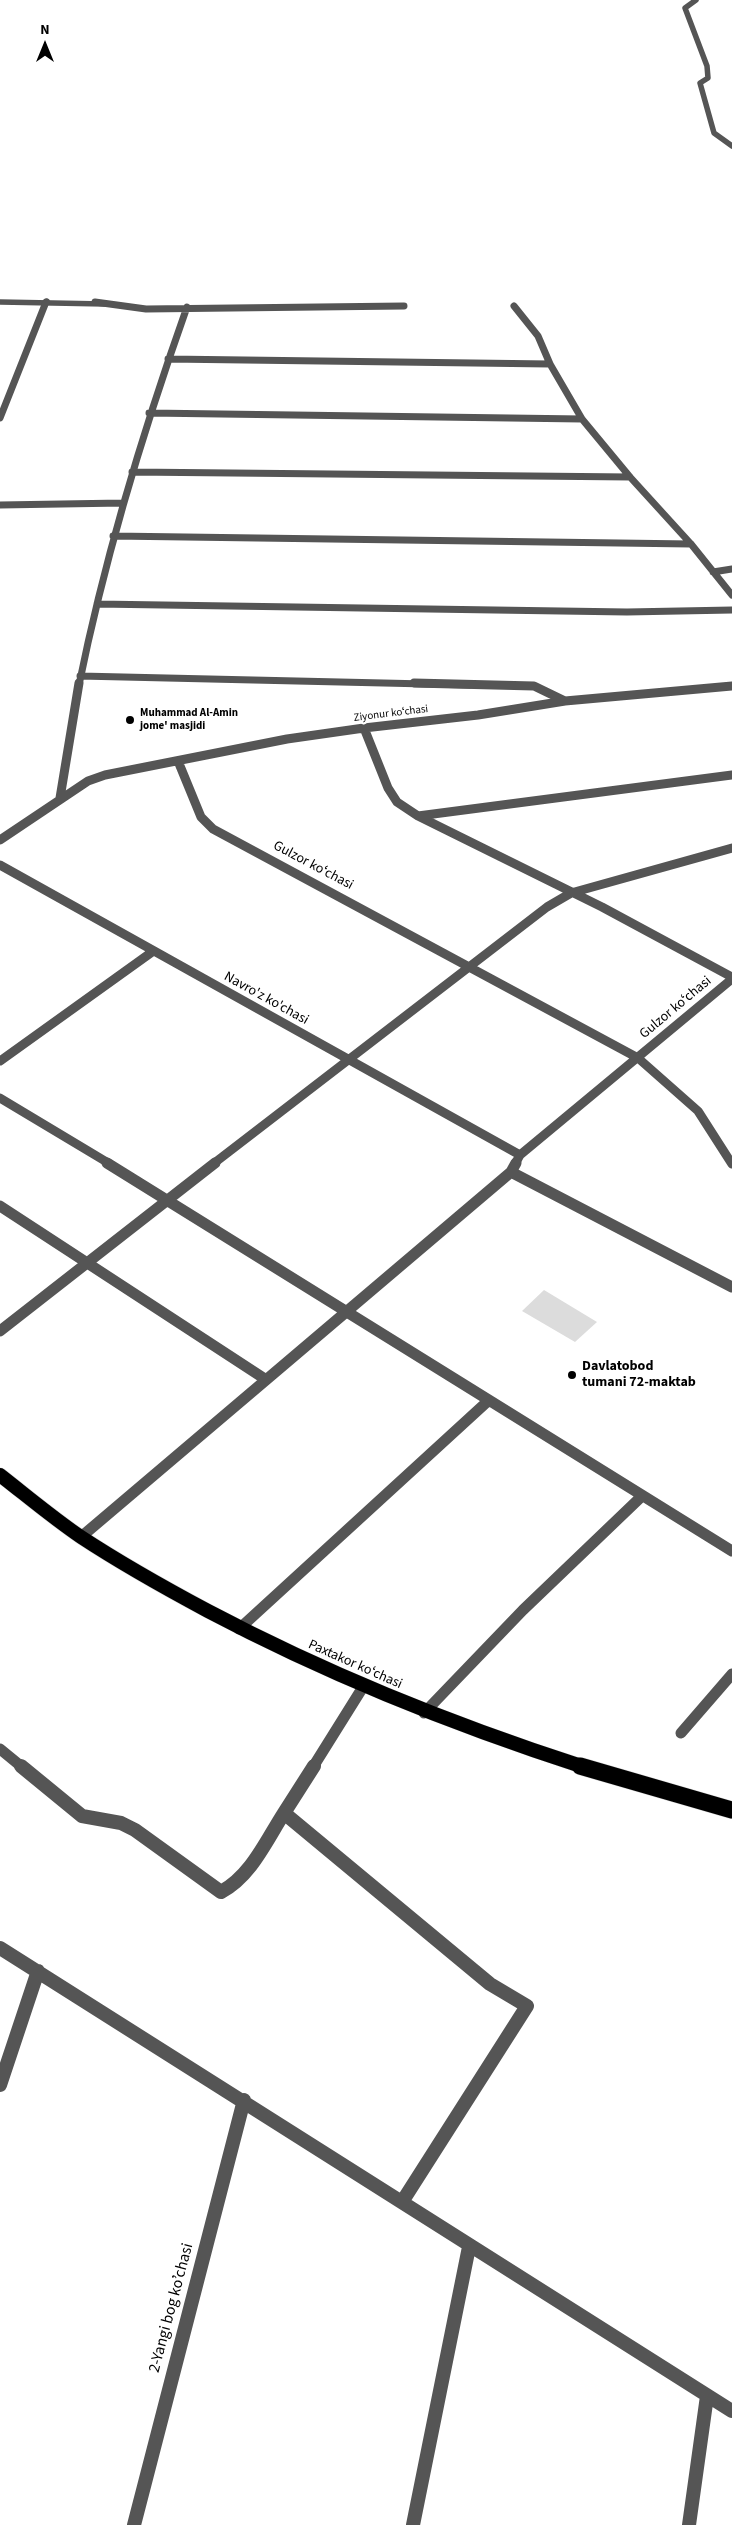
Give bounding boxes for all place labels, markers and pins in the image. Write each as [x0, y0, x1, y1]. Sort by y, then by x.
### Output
place label: Muhammad Al-Amin jome' masjidi [140, 707, 238, 733]
marker: Muhammad Al-Amin jome' masjidi [124, 714, 136, 726]
place label: Davlatobod tumani 72-maktab [582, 1359, 696, 1391]
marker: Davlatobod tumani 72-maktab [566, 1369, 578, 1381]

